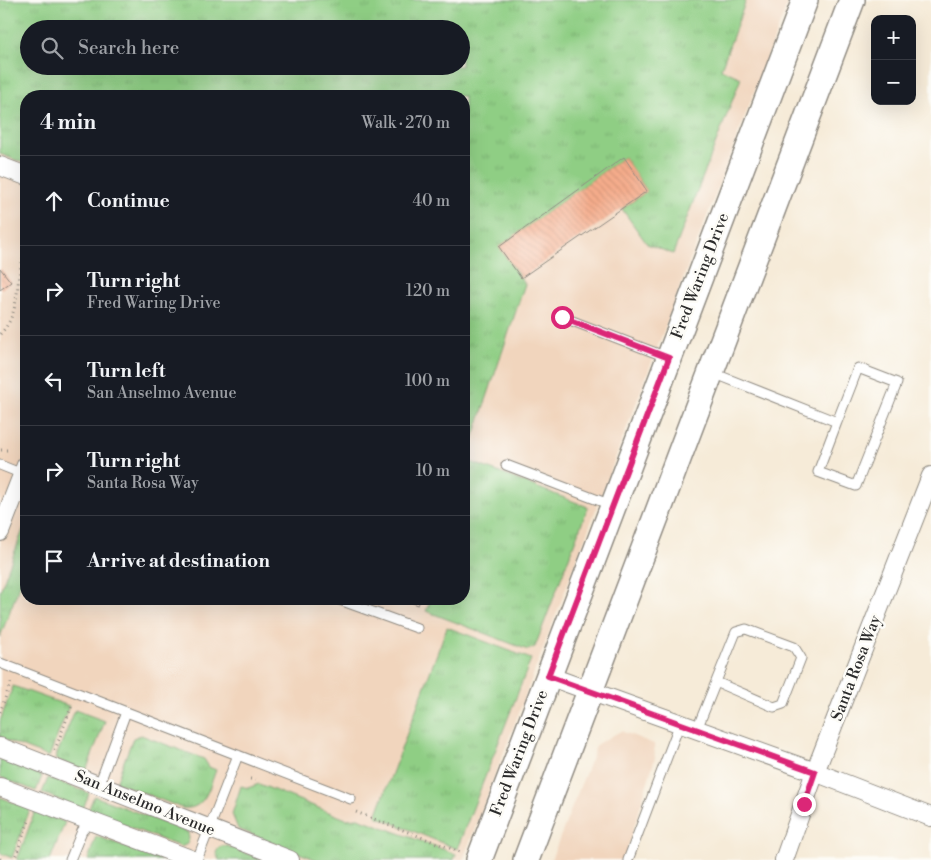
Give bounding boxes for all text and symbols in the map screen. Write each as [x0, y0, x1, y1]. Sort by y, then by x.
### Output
map controls [871, 15, 916, 105]
button: + [871, 15, 916, 60]
search box [20, 20, 470, 75]
icon: search [38, 34, 66, 62]
text: Search here [78, 36, 179, 60]
button: − [871, 60, 916, 105]
text: 4 min [40, 110, 96, 136]
text: Walk · 270 m [361, 113, 450, 133]
icon: ahead [40, 187, 68, 215]
text: Continue [87, 189, 170, 213]
text: 40 m [413, 191, 450, 211]
street label: Fred Waring Drive [667, 210, 733, 342]
text: Turn right [87, 269, 180, 293]
icon: right [40, 277, 68, 305]
text: 120 m [406, 281, 450, 301]
text: Fred Waring Drive [87, 293, 221, 313]
route start [551, 306, 574, 329]
text: Turn left [87, 359, 166, 383]
icon: left [40, 367, 68, 395]
text: 100 m [405, 371, 450, 391]
text: San Anselmo Avenue [87, 383, 237, 403]
text: Turn right [87, 449, 180, 473]
icon: right [40, 457, 68, 485]
text: 10 m [416, 461, 450, 481]
text: Santa Rosa Way [87, 473, 199, 493]
icon: arrive [40, 547, 68, 575]
text: Arrive at destination [87, 549, 270, 573]
street label: Santa Rosa Way [827, 612, 885, 724]
street label: Fred Waring Drive [486, 687, 552, 819]
street label: San Anselmo Avenue [72, 766, 218, 840]
route end [793, 793, 816, 816]

